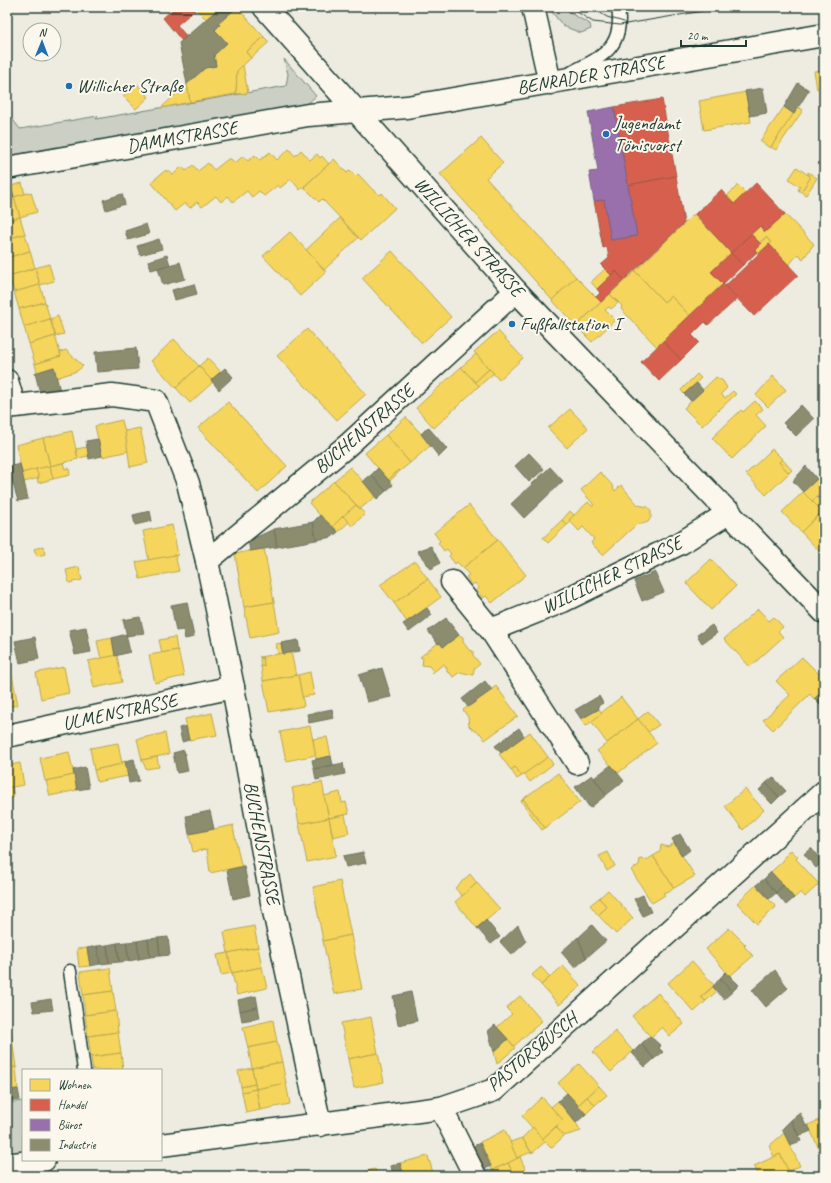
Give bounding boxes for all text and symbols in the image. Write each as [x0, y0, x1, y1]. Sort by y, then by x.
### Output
north arrow [22, 22, 62, 62]
scale bar [681, 22, 746, 48]
text: N [39, 25, 48, 39]
text: 20 m [687, 28, 709, 44]
street label: BENRADER STRASSE [515, 50, 669, 100]
place label: Willicher Straße [77, 74, 184, 98]
marker: Willicher Straße [64, 81, 74, 91]
place label: Jugendamt Tönisvorst [613, 111, 683, 157]
street label: DAMMSTRASSE [125, 115, 242, 159]
marker: Jugendamt Tönisvorst [601, 129, 611, 139]
street label: WILLICHER STRASSE [409, 172, 531, 304]
place label: Fußfallstation I [520, 312, 625, 336]
marker: Fußfallstation I [507, 319, 517, 329]
street label: BUCHENSTRASSE [309, 377, 421, 479]
street label: WILLICHER STRASSE [538, 530, 688, 619]
street label: ULMENSTRASSE [61, 688, 182, 736]
street label: BUCHENSTRASSE [238, 780, 286, 909]
street label: PASTORSBUSCH [482, 1005, 585, 1097]
legend [22, 1069, 162, 1161]
text: Wohnen [58, 1077, 92, 1093]
text: Handel [58, 1097, 88, 1113]
text: Büros [58, 1117, 82, 1133]
text: Industrie [58, 1137, 97, 1153]

